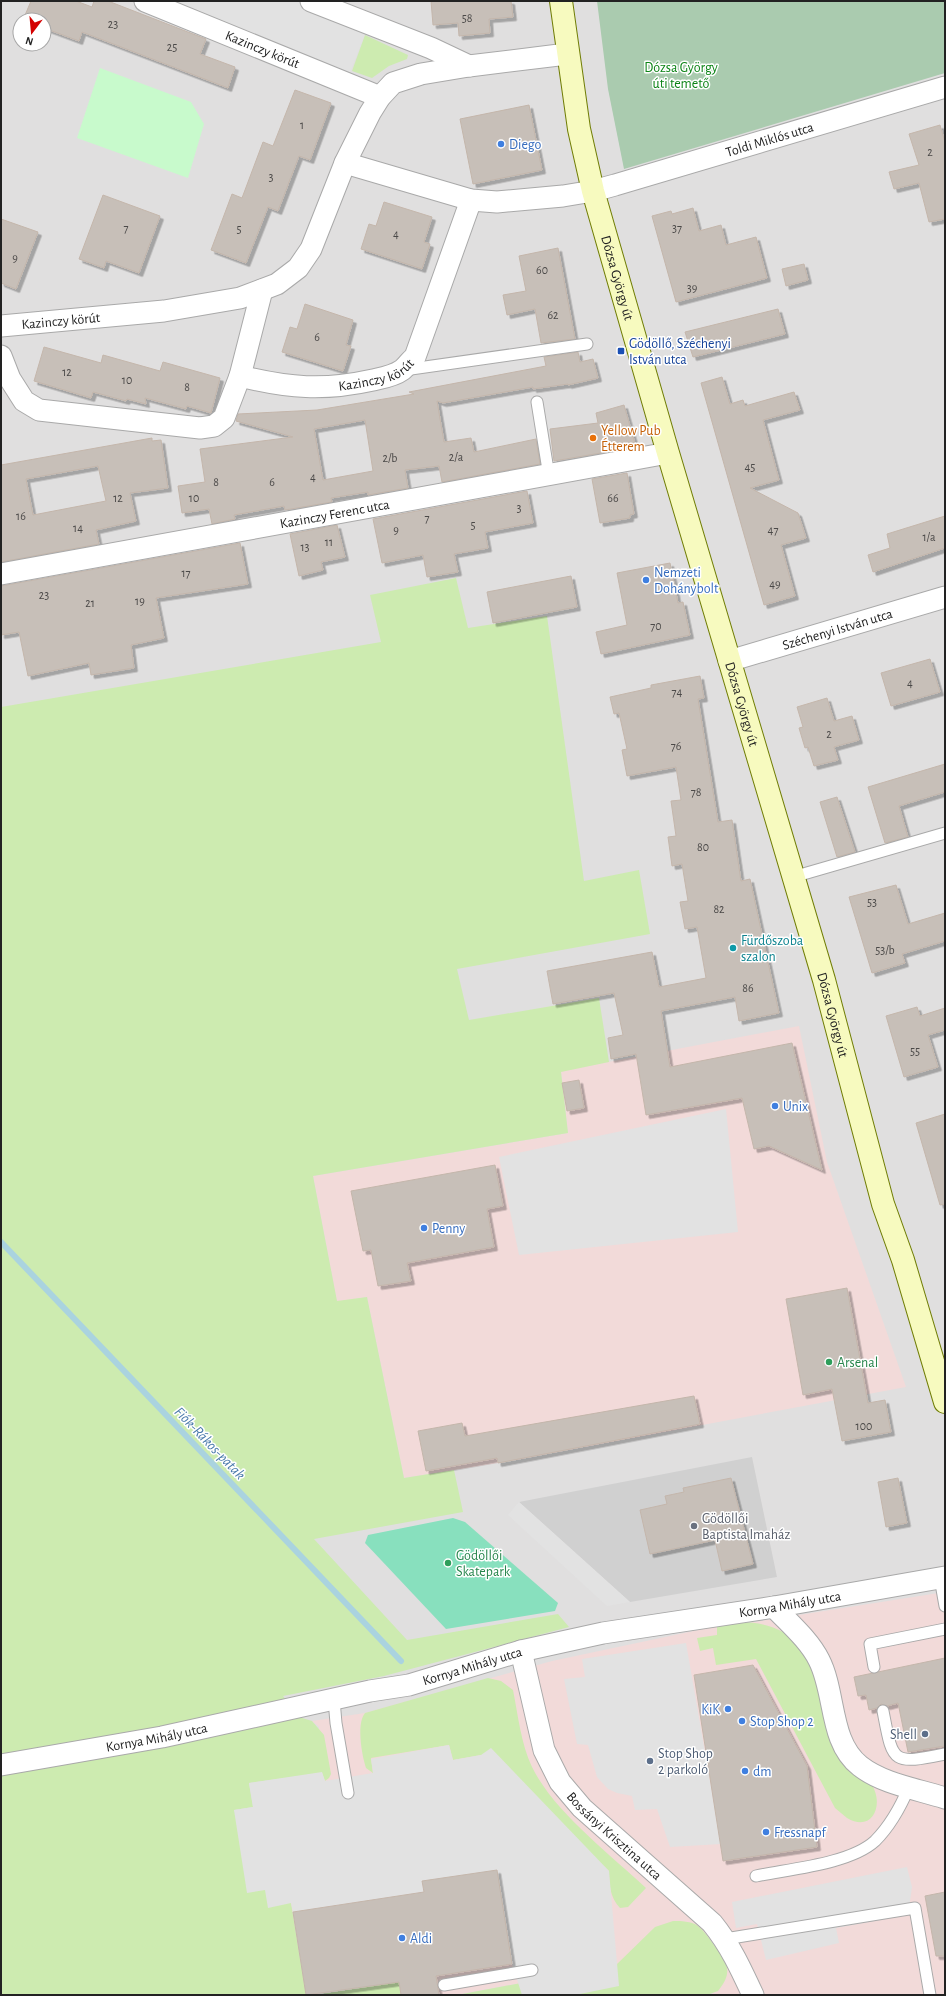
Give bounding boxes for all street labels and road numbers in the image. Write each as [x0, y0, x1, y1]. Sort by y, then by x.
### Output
street label: Kazinczy körút [223, 29, 302, 72]
street label: Toldi Miklós utca [724, 120, 816, 160]
street label: Dózsa György út [598, 234, 636, 322]
street label: Kazinczy körút [21, 311, 101, 332]
street label: Kazinczy körút [338, 356, 417, 394]
street label: Kazinczy Ferenc utca [279, 498, 391, 531]
street label: Széchenyi István utca [781, 607, 895, 653]
street label: Dózsa György út [722, 660, 761, 749]
street label: Dózsa György út [814, 971, 850, 1060]
street label: Kornya Mihály utca [738, 1589, 843, 1620]
street label: Kornya Mihály utca [421, 1645, 524, 1688]
street label: Kornya Mihály utca [105, 1721, 209, 1755]
street label: Bossányi Krisztina utca [564, 1790, 664, 1883]

